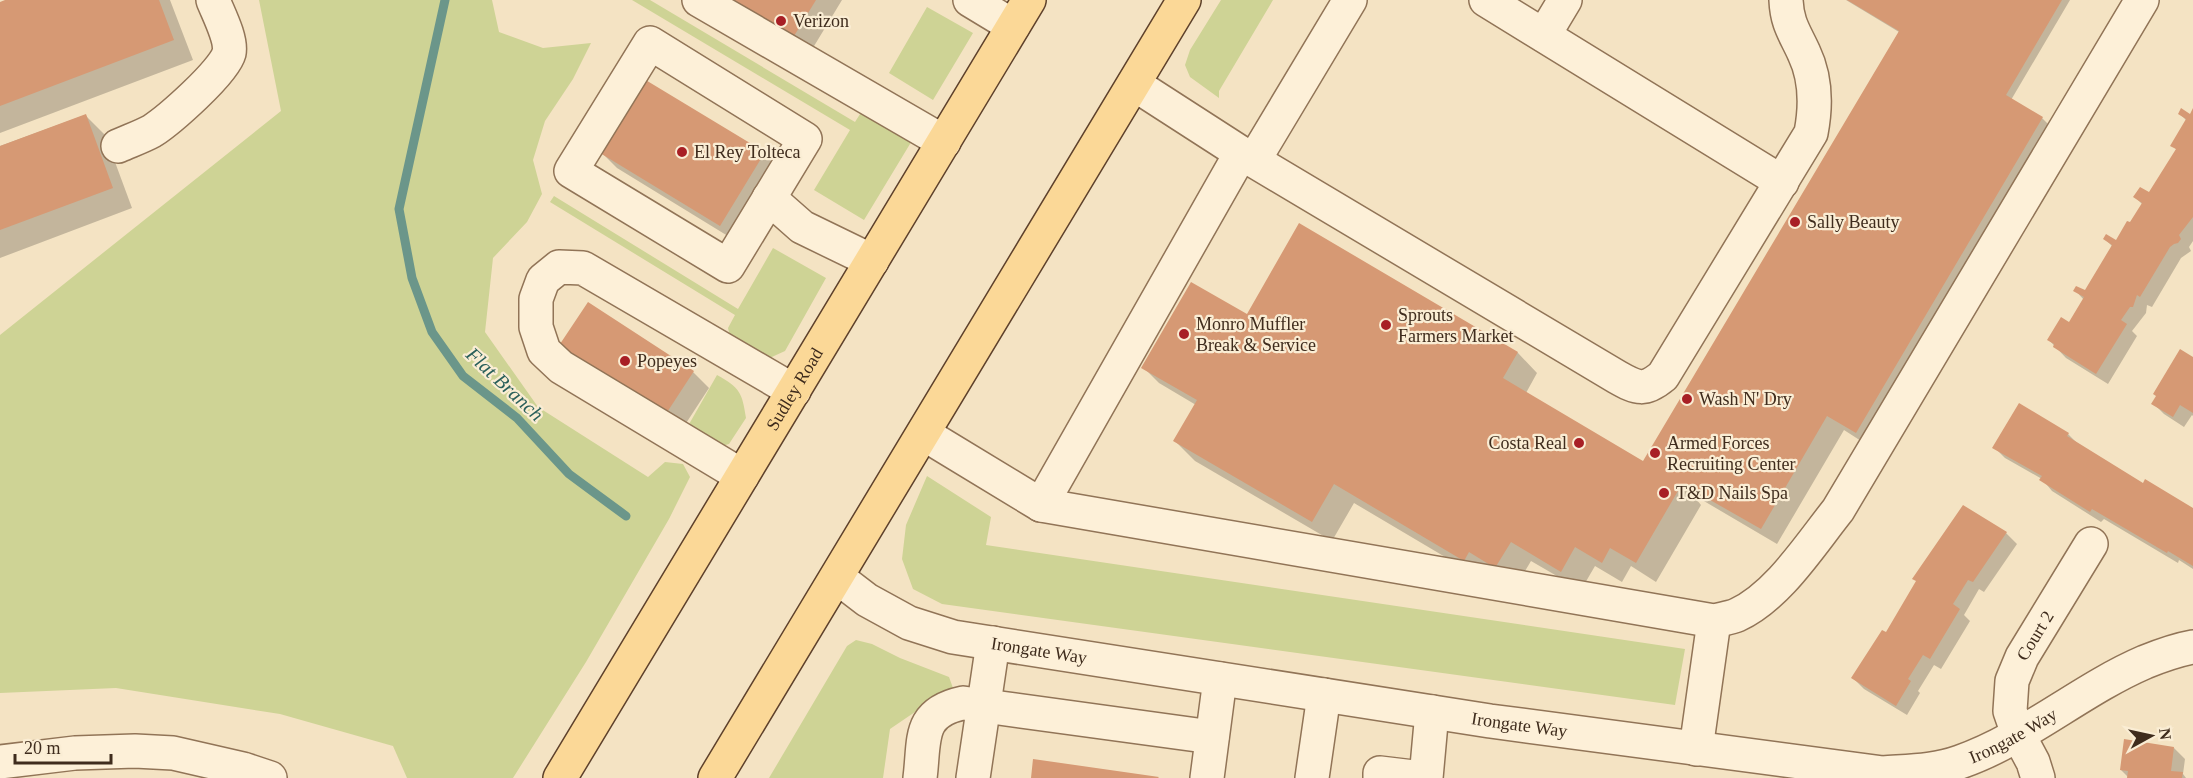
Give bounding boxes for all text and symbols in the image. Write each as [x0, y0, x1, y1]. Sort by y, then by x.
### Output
place label: Verizon [793, 11, 849, 31]
marker: Verizon [774, 14, 788, 28]
place label: El Rey Tolteca [694, 142, 800, 162]
marker: El Rey Tolteca [675, 145, 689, 159]
place label: Sally Beauty [1807, 212, 1900, 232]
marker: Sally Beauty [1788, 215, 1802, 229]
place label: Sprouts Farmers Market [1398, 305, 1513, 346]
place label: Monro Muffler Break & Service [1196, 314, 1316, 355]
marker: Sprouts Farmers Market [1379, 318, 1393, 332]
marker: Monro Muffler Break & Service [1177, 327, 1191, 341]
water label: Flat Branch [461, 342, 548, 425]
street label: Sudley Road [762, 344, 827, 434]
place label: Popeyes [637, 351, 697, 371]
marker: Popeyes [618, 354, 632, 368]
place label: Wash N' Dry [1699, 389, 1792, 409]
marker: Wash N' Dry [1680, 392, 1694, 406]
place label: Costa Real [1489, 433, 1567, 453]
place label: Armed Forces Recruiting Center [1667, 433, 1795, 474]
marker: Costa Real [1572, 436, 1586, 450]
marker: Armed Forces Recruiting Center [1648, 446, 1662, 460]
place label: T&D Nails Spa [1676, 483, 1788, 503]
marker: T&D Nails Spa [1657, 486, 1671, 500]
street label: Court 2 [2012, 607, 2058, 664]
street label: Irongate Way [990, 633, 1088, 668]
street label: Irongate Way [1966, 704, 2060, 768]
north arrow [2121, 706, 2181, 766]
street label: Irongate Way [1470, 708, 1569, 741]
scale bar [15, 727, 111, 765]
text: N [2156, 727, 2175, 741]
text: 20 m [24, 738, 61, 758]

